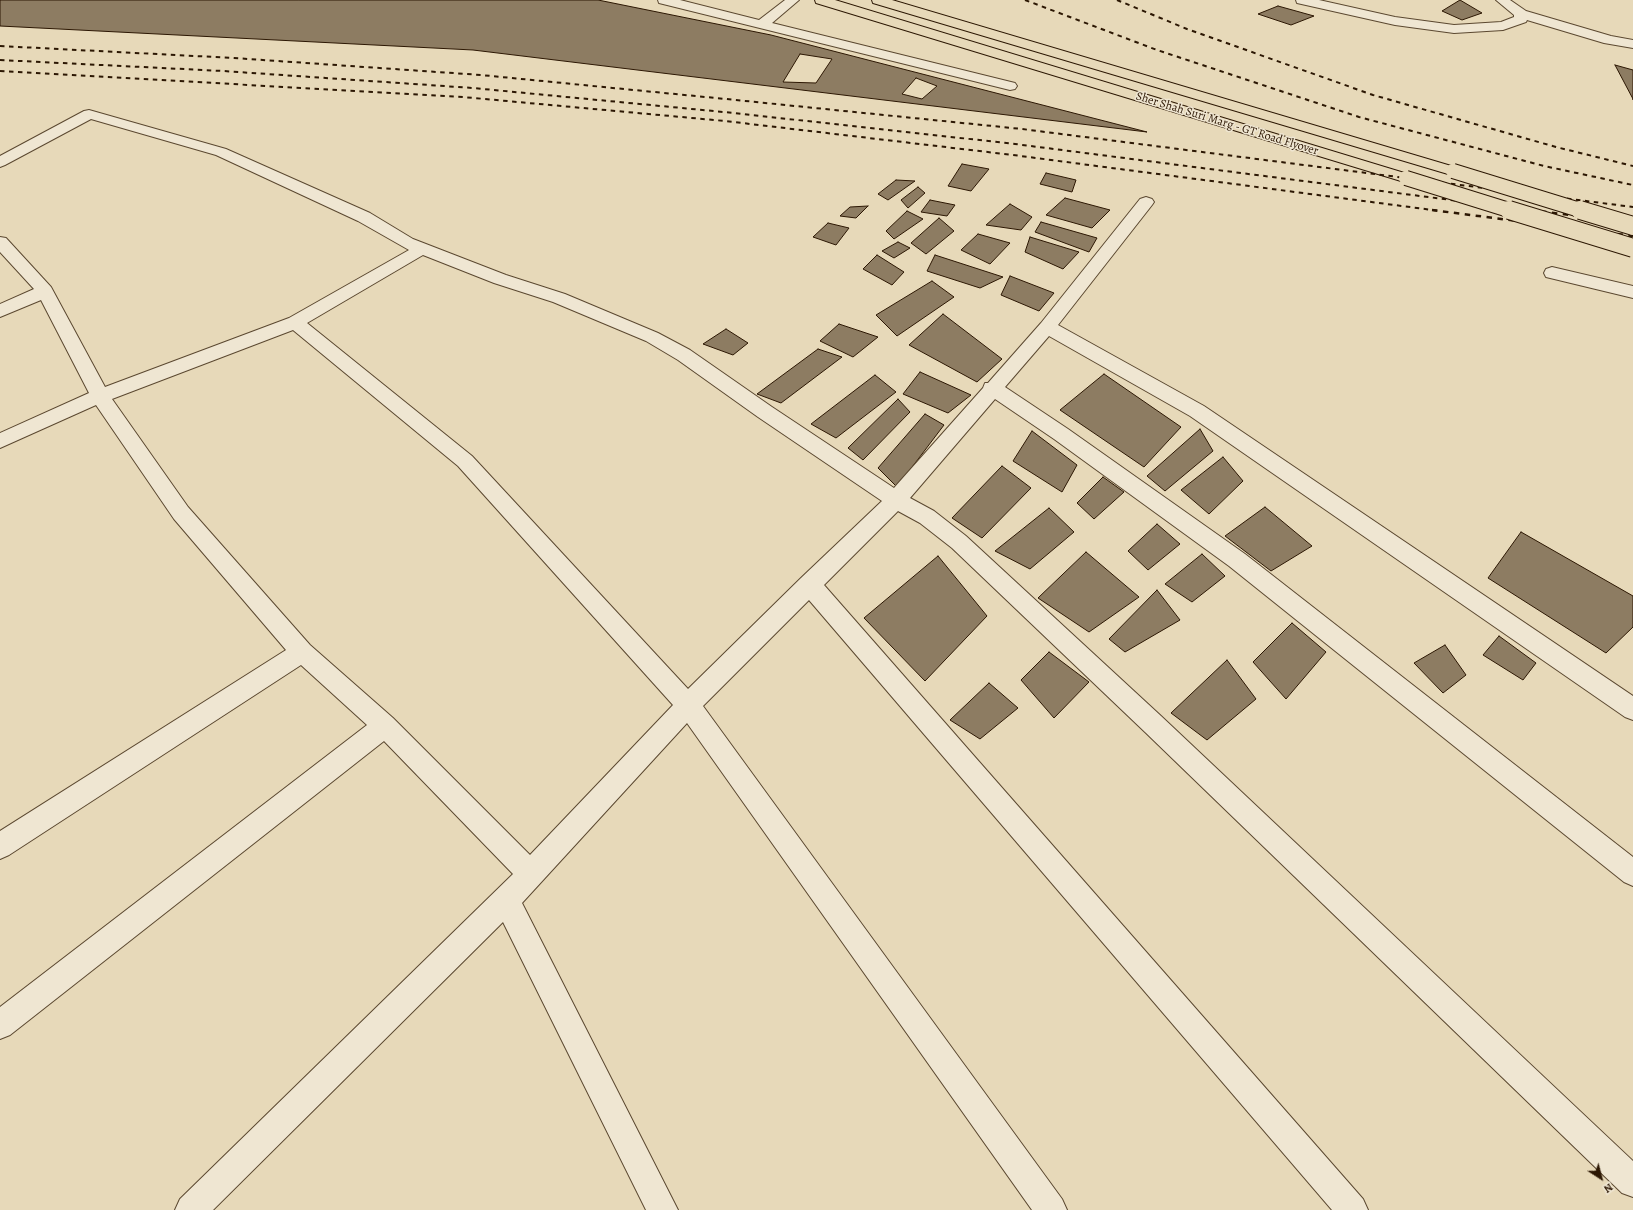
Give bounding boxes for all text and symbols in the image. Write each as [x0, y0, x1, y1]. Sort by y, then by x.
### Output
street label: Sher Shah Suri Marg - GT Road Flyover [1134, 89, 1320, 159]
north arrow [1581, 1158, 1621, 1198]
text: N [1601, 1180, 1616, 1197]

